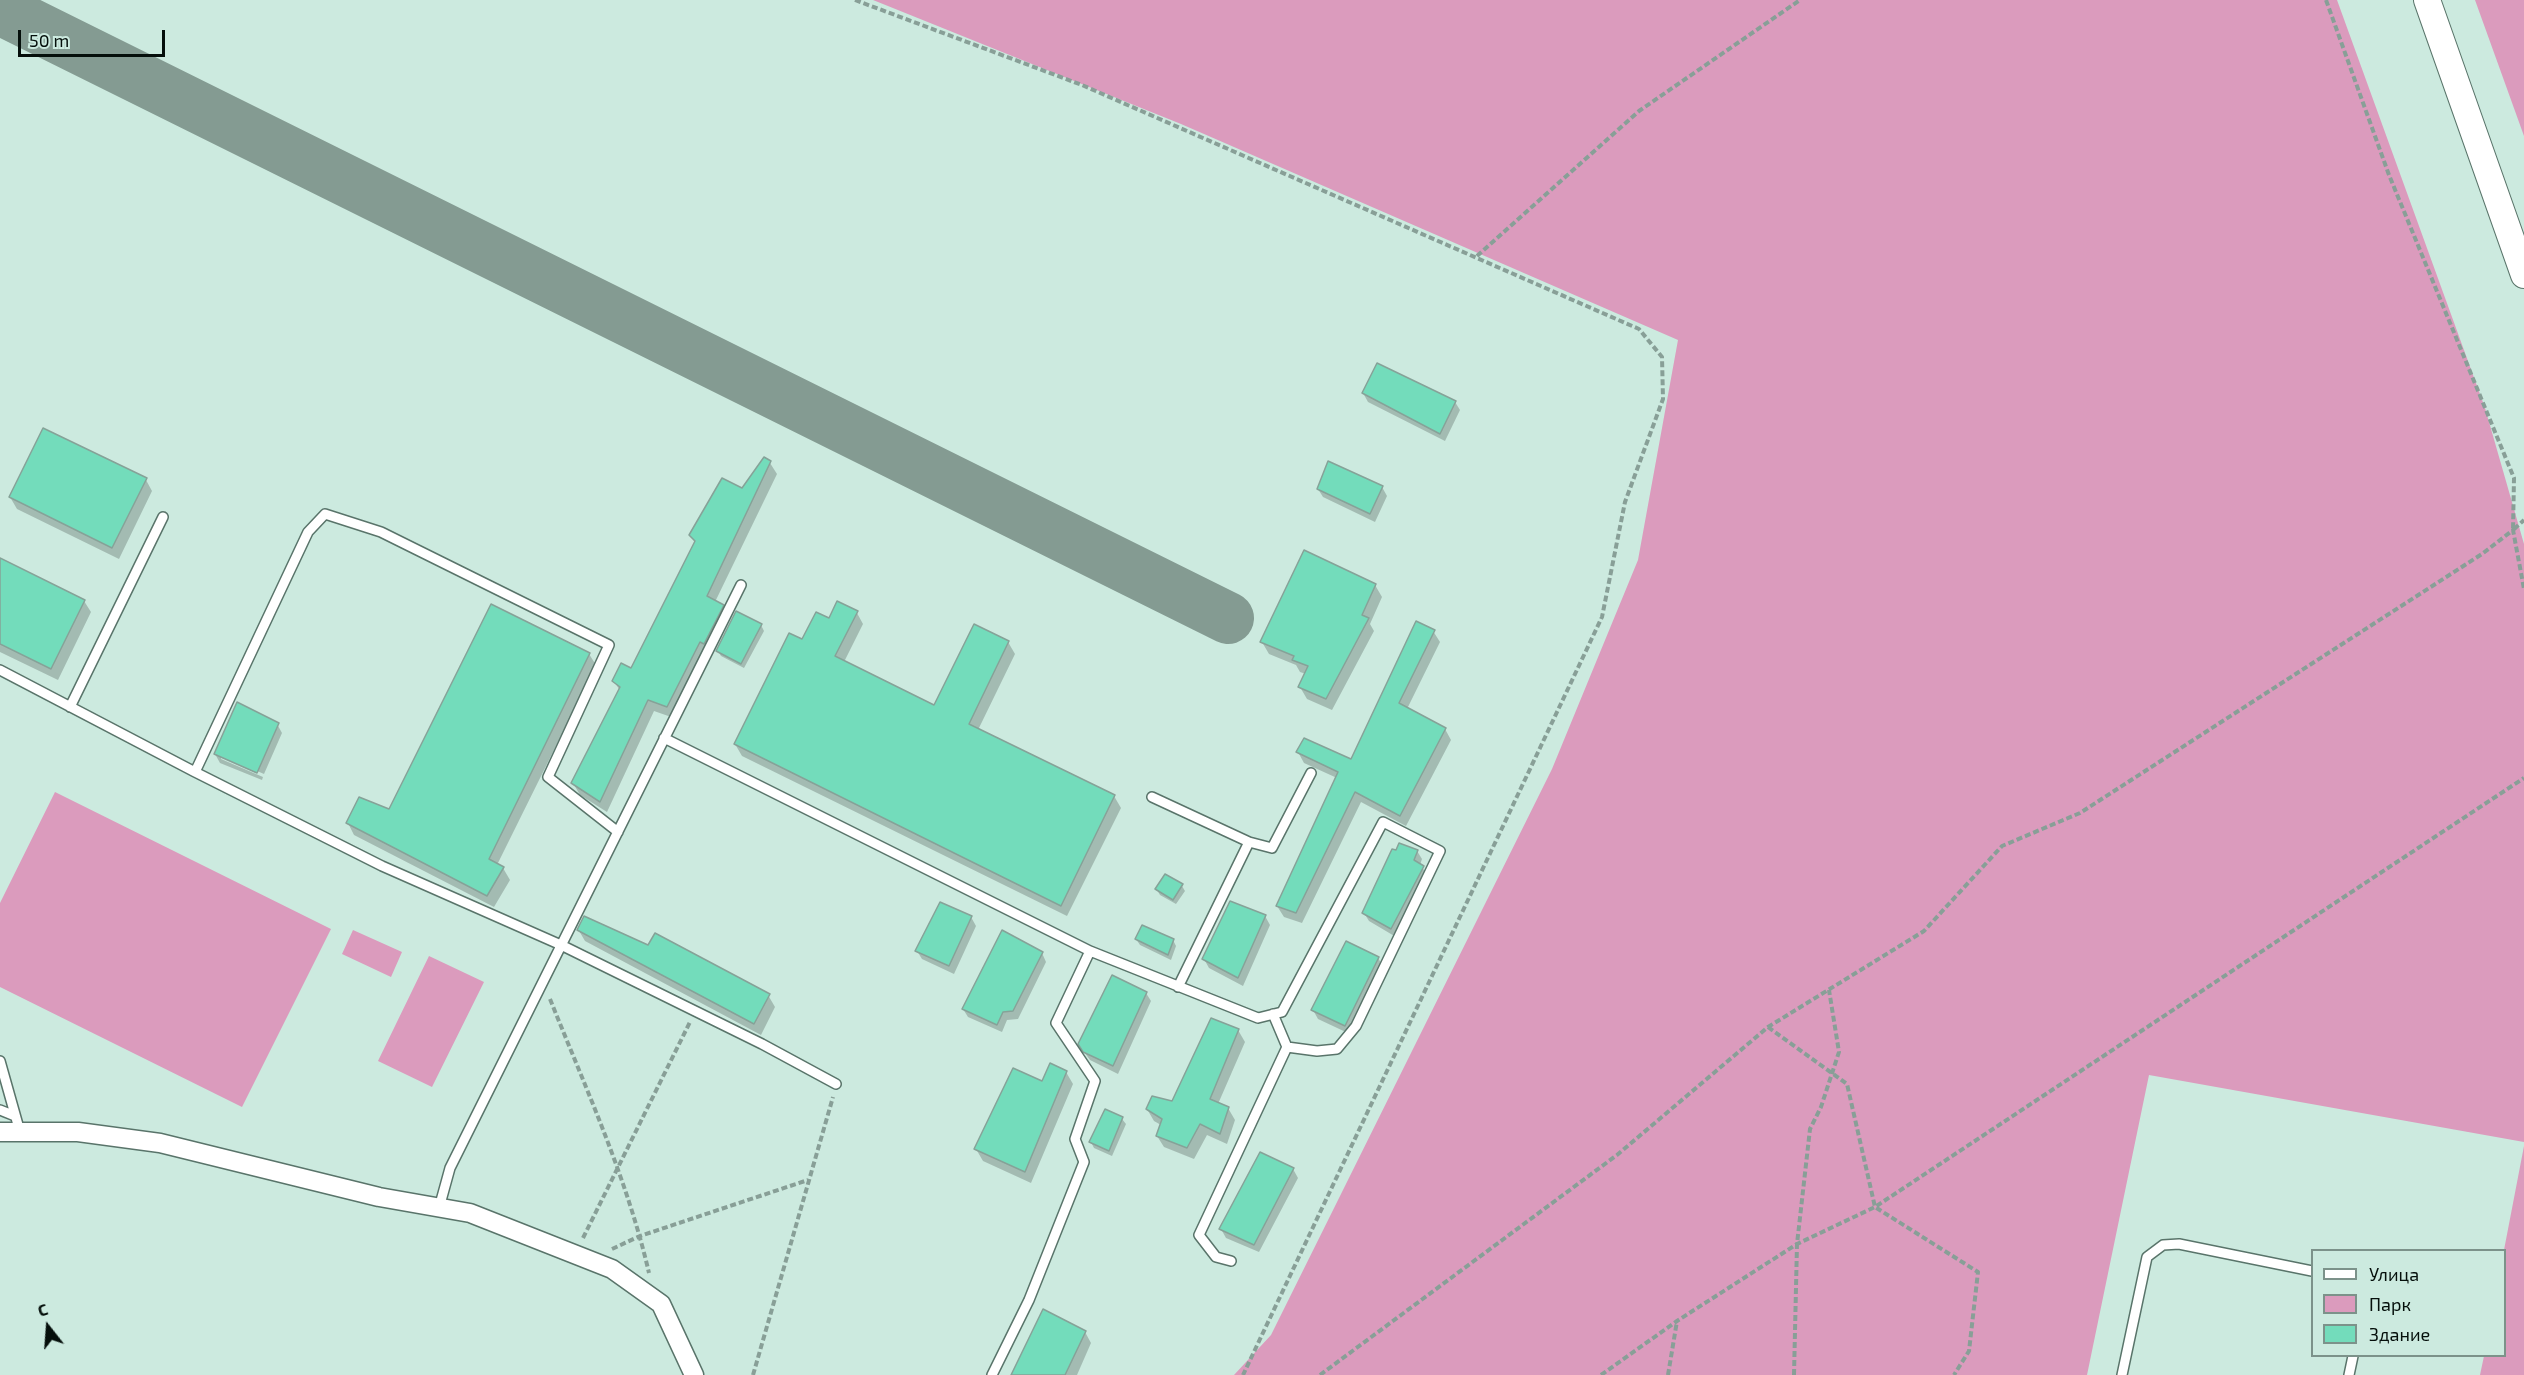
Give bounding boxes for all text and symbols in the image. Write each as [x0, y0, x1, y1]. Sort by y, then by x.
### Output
scale bar [21, 18, 168, 56]
text: 50 m [29, 29, 69, 51]
legend [2311, 1249, 2506, 1357]
text: Улица [2369, 1263, 2419, 1285]
text: Парк [2369, 1293, 2411, 1315]
north arrow [18, 1297, 78, 1357]
text: С [35, 1299, 50, 1320]
text: Здание [2369, 1323, 2430, 1345]

